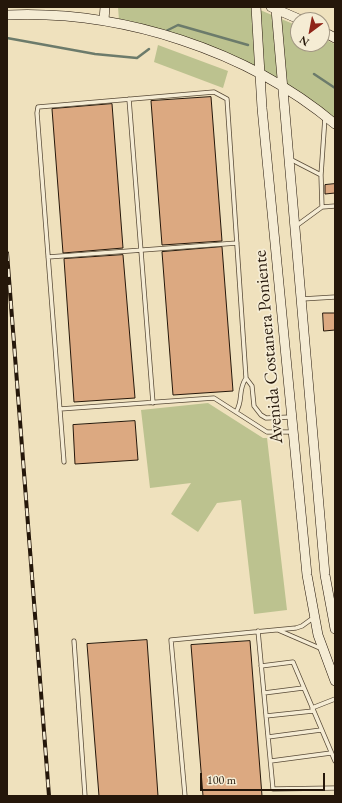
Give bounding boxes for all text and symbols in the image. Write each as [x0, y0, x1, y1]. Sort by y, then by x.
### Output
north arrow [290, 12, 330, 52]
text: N [297, 33, 312, 50]
street label: Avenida Costanera Poniente [250, 249, 288, 445]
scale bar [202, 765, 327, 791]
text: 100 m [207, 772, 236, 788]

